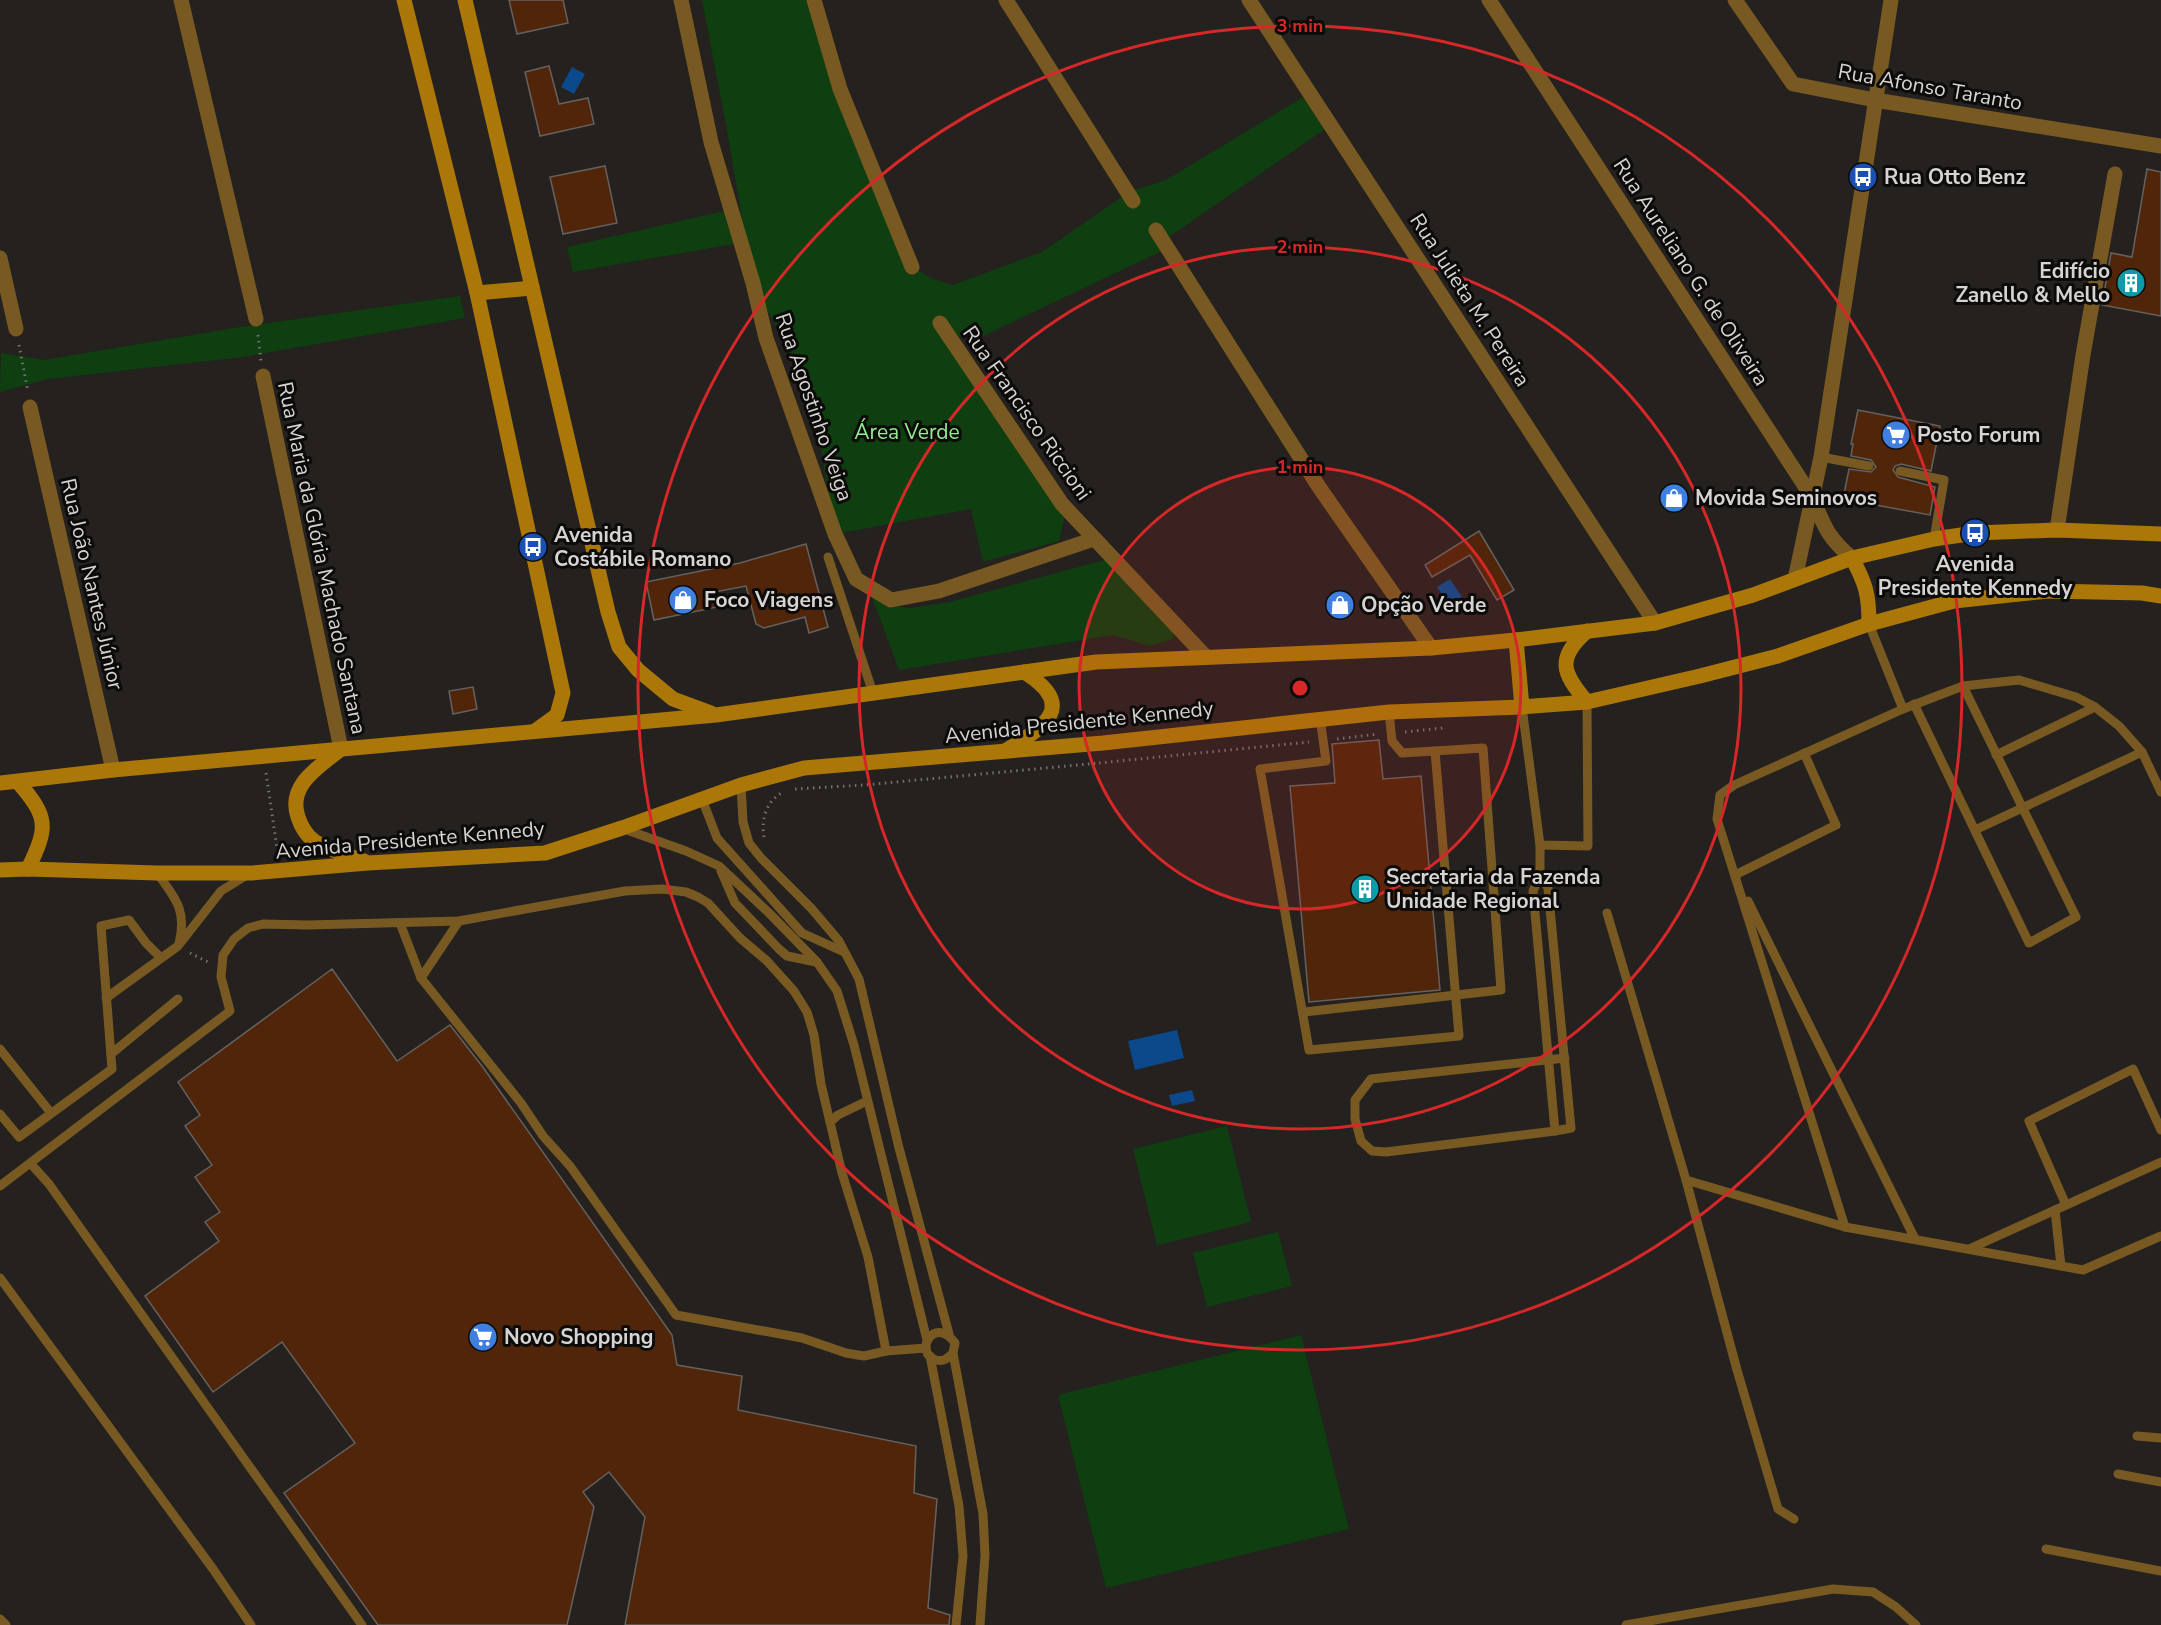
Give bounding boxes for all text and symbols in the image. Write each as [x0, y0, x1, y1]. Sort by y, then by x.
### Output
text: 3 min [1277, 14, 1323, 38]
street label: Rua Afonso Taranto [1836, 57, 2024, 117]
street label: Rua Aureliano G. de Oliveira [1607, 153, 1775, 391]
bus stop icon: Rua Otto Benz [1847, 161, 1879, 193]
place label: Rua Otto Benz [1884, 163, 2026, 191]
street label: Rua Julieta M. Pereira [1403, 208, 1537, 392]
text: 2 min [1277, 235, 1323, 259]
place label: Edifício Zanello & Mello [1955, 257, 2110, 309]
building icon: Edifício Zanello & Mello [2115, 267, 2147, 299]
street label: Rua Agostinho Veiga [769, 309, 859, 505]
street label: Rua Francisco Riccioni [956, 320, 1098, 506]
street label: Rua Maria da Glória Machado Santana [271, 379, 373, 737]
park label: Área Verde [854, 418, 960, 446]
supermarket icon: Posto Forum [1880, 419, 1912, 451]
place label: Posto Forum [1917, 421, 2040, 449]
text: 1 min [1277, 455, 1323, 479]
street label: Rua João Nantes Júnior [54, 476, 130, 693]
shop icon: Movida Seminovos [1658, 482, 1690, 514]
place label: Movida Seminovos [1695, 484, 1877, 512]
bus stop icon: Avenida Presidente Kennedy [1959, 517, 1991, 549]
place label: Avenida Costábile Romano [554, 521, 731, 573]
bus stop icon: Avenida Costábile Romano [517, 531, 549, 563]
place label: Avenida Presidente Kennedy [1878, 550, 2073, 602]
shop icon: Foco Viagens [667, 584, 699, 616]
place label: Foco Viagens [704, 586, 833, 614]
shop icon: Opção Verde [1324, 589, 1356, 621]
place label: Opção Verde [1361, 591, 1486, 619]
centre of rings [1290, 678, 1310, 698]
street label: Avenida Presidente Kennedy [943, 694, 1215, 750]
street label: Avenida Presidente Kennedy [274, 814, 546, 866]
place label: Secretaria da Fazenda Unidade Regional [1386, 863, 1600, 915]
building icon: Secretaria da Fazenda Unidade Regional [1349, 873, 1381, 905]
supermarket icon: Novo Shopping [467, 1321, 499, 1353]
place label: Novo Shopping [504, 1323, 653, 1351]

